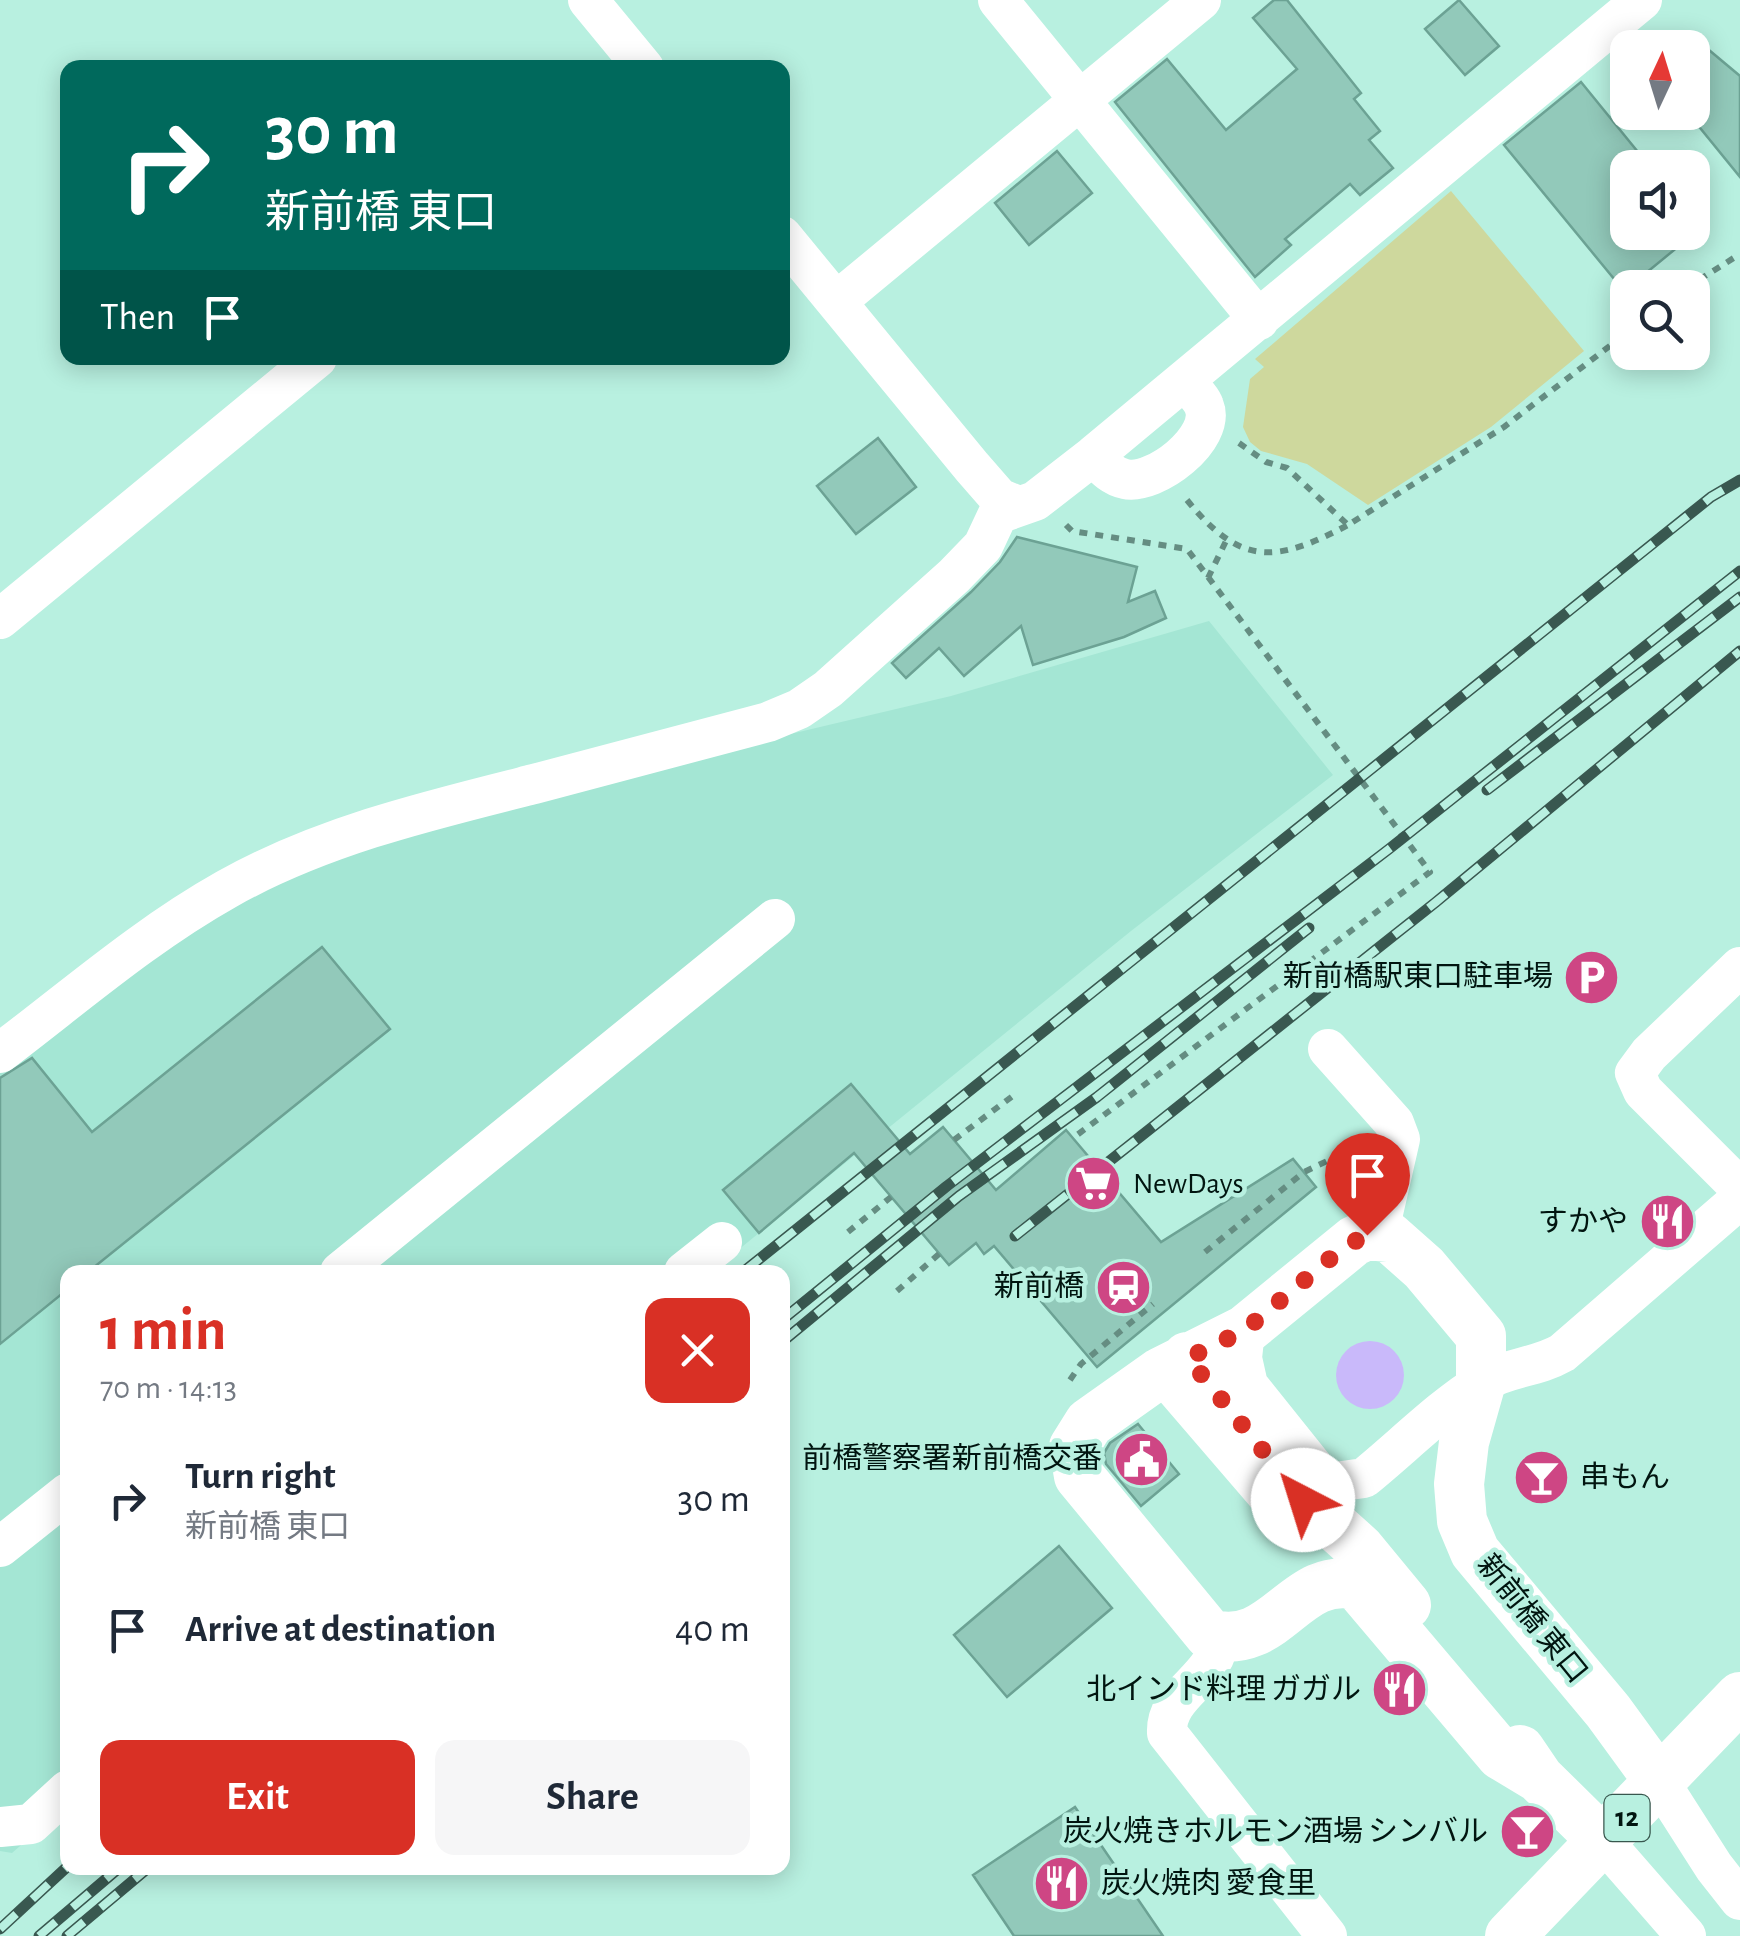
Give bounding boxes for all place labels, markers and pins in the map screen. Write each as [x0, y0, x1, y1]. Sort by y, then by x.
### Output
parking icon: 新前橋駅東口駐車場 [1562, 947, 1622, 1007]
place label: 新前橋駅東口駐車場 [1283, 960, 1553, 992]
pin [1325, 1133, 1410, 1236]
supermarket icon: NewDays [1064, 1154, 1124, 1214]
place label: NewDays [1133, 1169, 1244, 1199]
restaurant icon: すかや [1637, 1192, 1697, 1252]
place label: すかや [1538, 1206, 1628, 1237]
station icon: 新前橋 [1093, 1257, 1153, 1317]
place label: 新前橋 [994, 1270, 1084, 1302]
public building icon: 前橋警察署新前橋交番 [1111, 1429, 1171, 1489]
place label: 前橋警察署新前橋交番 [802, 1442, 1102, 1474]
bar icon: 串もん [1511, 1448, 1571, 1508]
place label: 串もん [1580, 1461, 1670, 1493]
restaurant icon: 北インド料理 ガガル [1370, 1660, 1430, 1720]
place label: 北インド料理 ガガル [1086, 1673, 1361, 1705]
bar icon: 炭火焼きホルモン酒場 シンバル [1497, 1802, 1557, 1862]
place label: 炭火焼きホルモン酒場 シンバル [1063, 1815, 1488, 1847]
restaurant icon: 炭火焼肉 愛食里 [1032, 1854, 1092, 1914]
place label: 炭火焼肉 愛食里 [1101, 1867, 1316, 1899]

